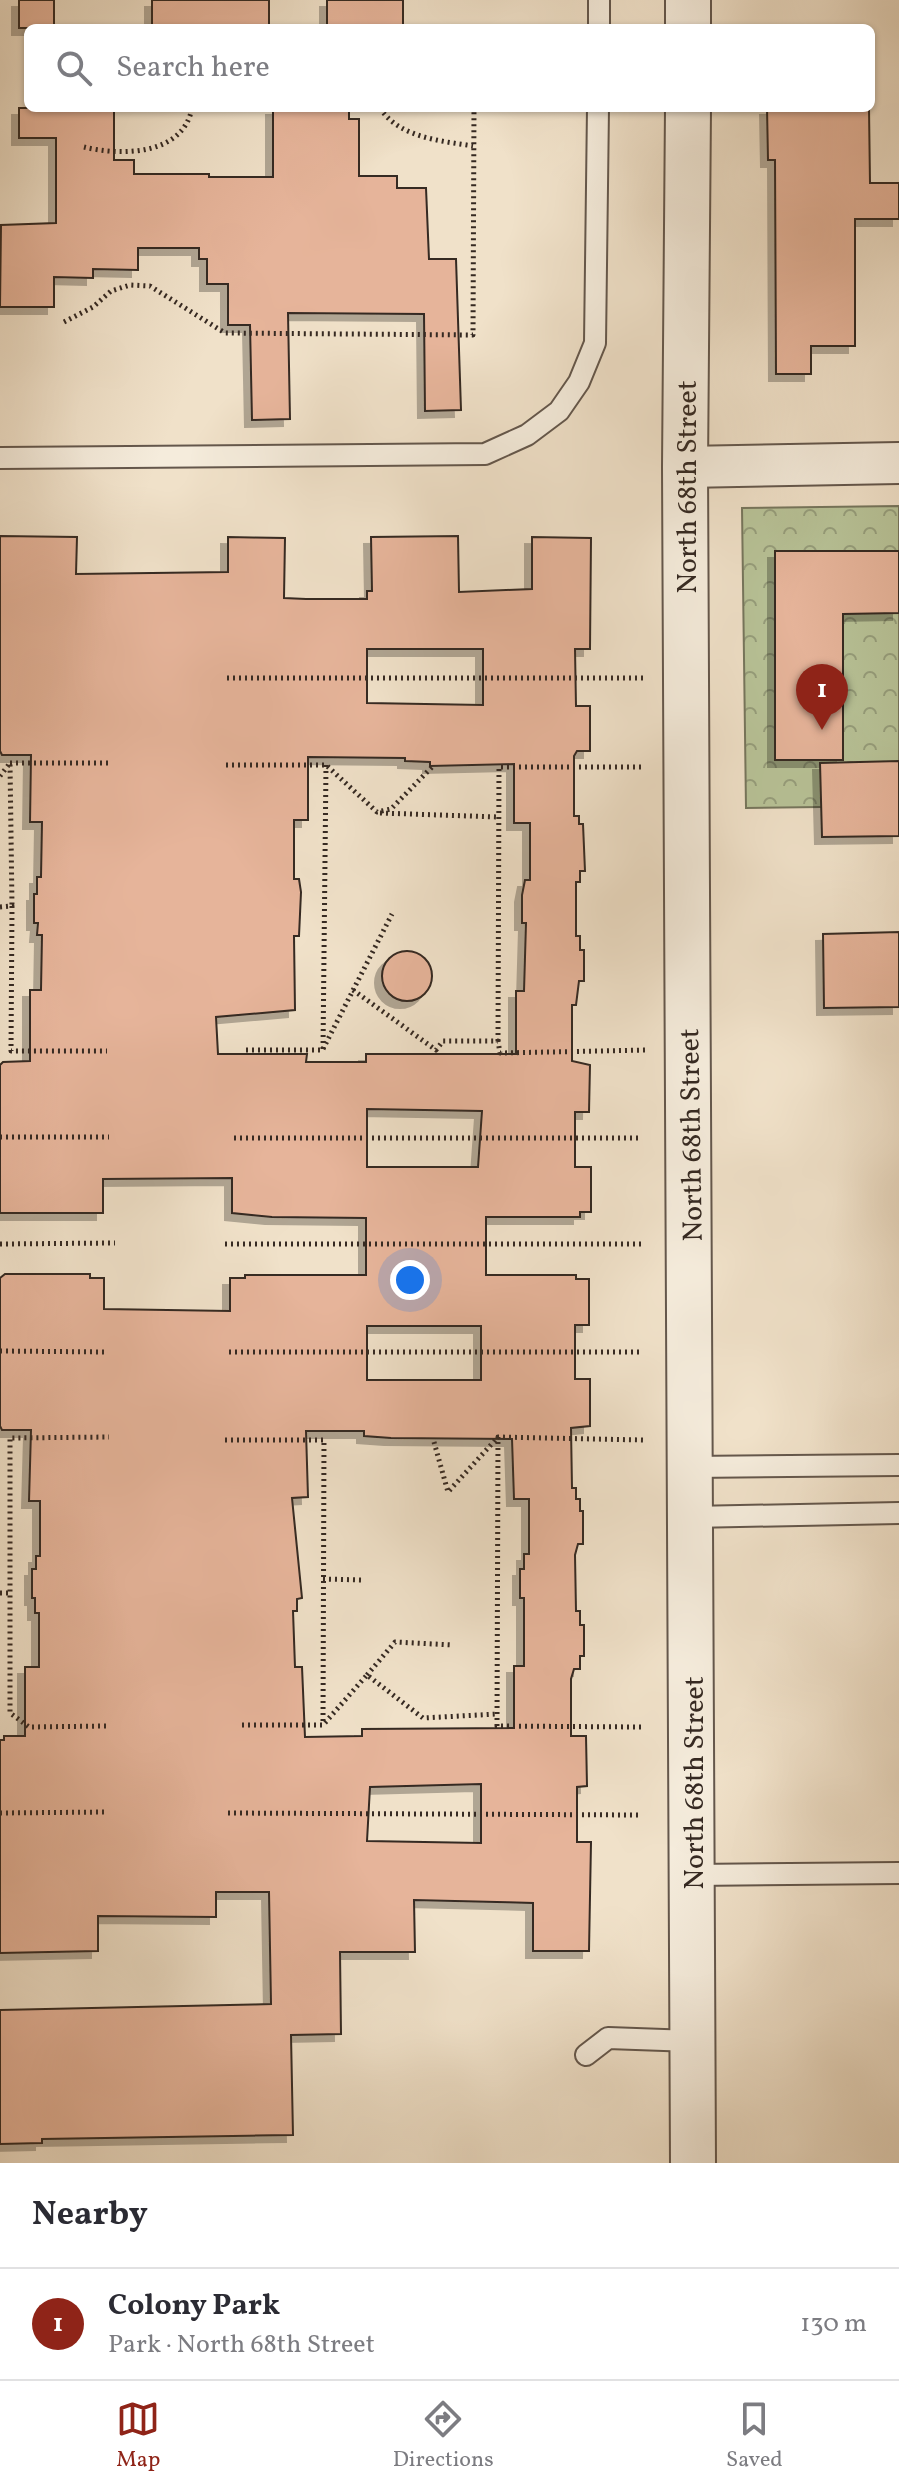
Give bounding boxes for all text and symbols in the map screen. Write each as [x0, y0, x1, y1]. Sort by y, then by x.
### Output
search box [24, 24, 875, 112]
icon: search [52, 46, 96, 90]
text: Search here [116, 47, 270, 89]
street label: North 68th Street [669, 380, 708, 594]
pin: 1 [796, 664, 848, 730]
street label: North 68th Street [671, 1028, 714, 1242]
your location [390, 1260, 430, 1300]
street label: North 68th Street [676, 1676, 715, 1890]
text: Nearby [32, 2192, 148, 2239]
text: Colony Park [108, 2285, 280, 2327]
text: 1 [53, 2306, 63, 2342]
text: 130 m [800, 2306, 867, 2342]
text: Park · North 68th Street [108, 2327, 375, 2363]
tab: Map [116, 2397, 160, 2476]
tab: Directions [393, 2397, 494, 2476]
tab: Saved [726, 2397, 783, 2476]

